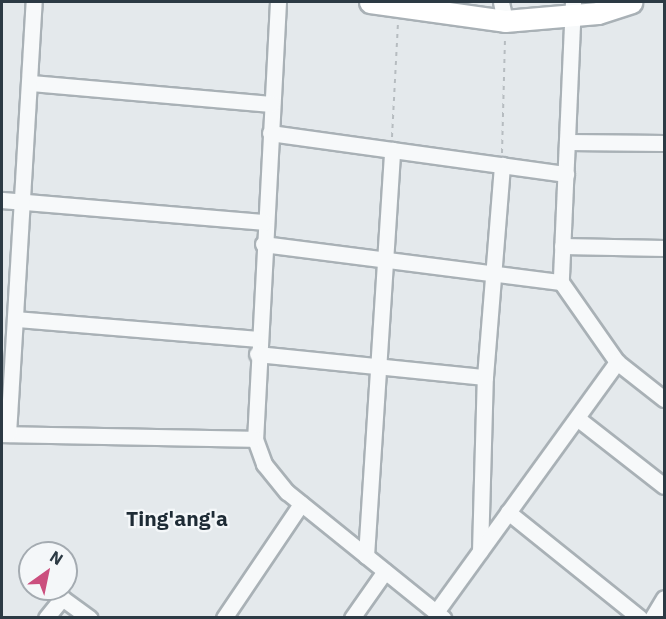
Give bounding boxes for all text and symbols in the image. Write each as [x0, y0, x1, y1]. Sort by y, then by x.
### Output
district label: Ting'ang'a [126, 505, 228, 531]
north arrow [18, 541, 78, 601]
text: N [46, 546, 67, 569]

